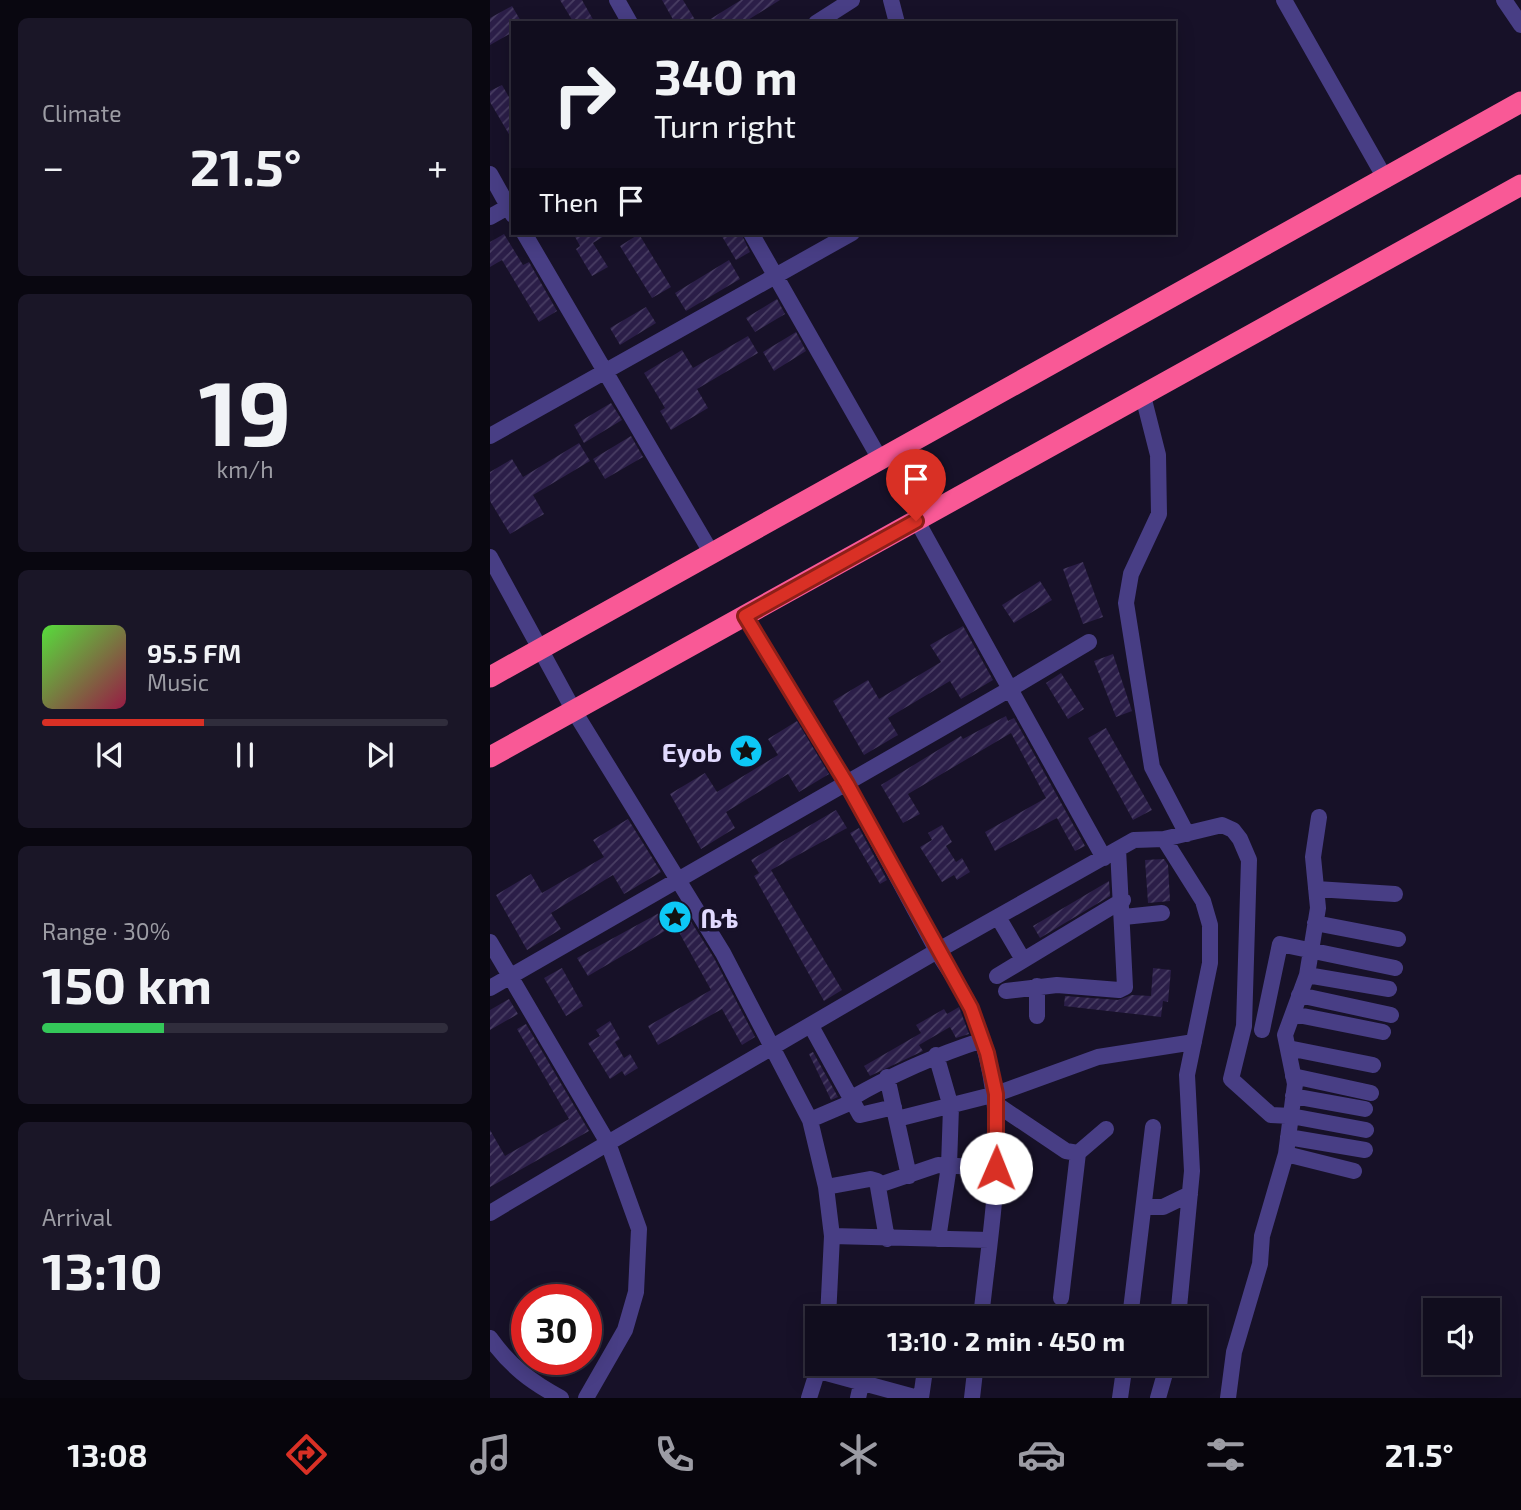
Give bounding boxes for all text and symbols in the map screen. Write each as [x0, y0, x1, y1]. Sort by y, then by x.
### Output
text: 340 m [654, 46, 798, 105]
icon: right [539, 49, 630, 140]
text: Climate [42, 99, 122, 127]
text: Turn right [654, 106, 796, 144]
text: 21.5° [190, 134, 302, 196]
text: − [42, 143, 64, 189]
text: + [427, 143, 448, 189]
icon: arrive [612, 182, 650, 220]
text: Then [539, 186, 598, 217]
text: 19 [198, 355, 292, 464]
pin [886, 449, 946, 521]
text: km/h [216, 455, 274, 483]
icon: arrive [897, 460, 935, 498]
text: 95.5 FM [147, 637, 241, 668]
text: Music [147, 668, 209, 696]
place icon: Eyob [727, 732, 765, 770]
icon: previous [91, 736, 129, 774]
icon: pause [226, 736, 264, 774]
icon: next [361, 736, 399, 774]
place label: Eyob [662, 736, 722, 768]
place icon: ቤቴ [656, 898, 694, 936]
place label: ቤቴ [700, 902, 738, 933]
text: Range · 30% [42, 917, 170, 945]
text: 150 km [42, 952, 212, 1014]
position arrow [959, 1131, 1033, 1205]
text: Arrival [42, 1203, 112, 1231]
text: 13:10 [42, 1238, 163, 1300]
speed limit sign: 30 [511, 1284, 602, 1375]
map controls [1423, 1298, 1500, 1375]
button: sound [1423, 1298, 1500, 1375]
text: 13:10 · 2 min · 450 m [887, 1325, 1125, 1356]
icon: directions [282, 1430, 331, 1479]
icon: music [466, 1430, 515, 1479]
icon: phone [650, 1430, 699, 1479]
icon: climate [834, 1430, 883, 1479]
icon: car [1017, 1430, 1066, 1479]
icon: filters [1201, 1430, 1250, 1479]
text: 13:08 [67, 1435, 148, 1473]
text: 21.5° [1385, 1435, 1454, 1473]

